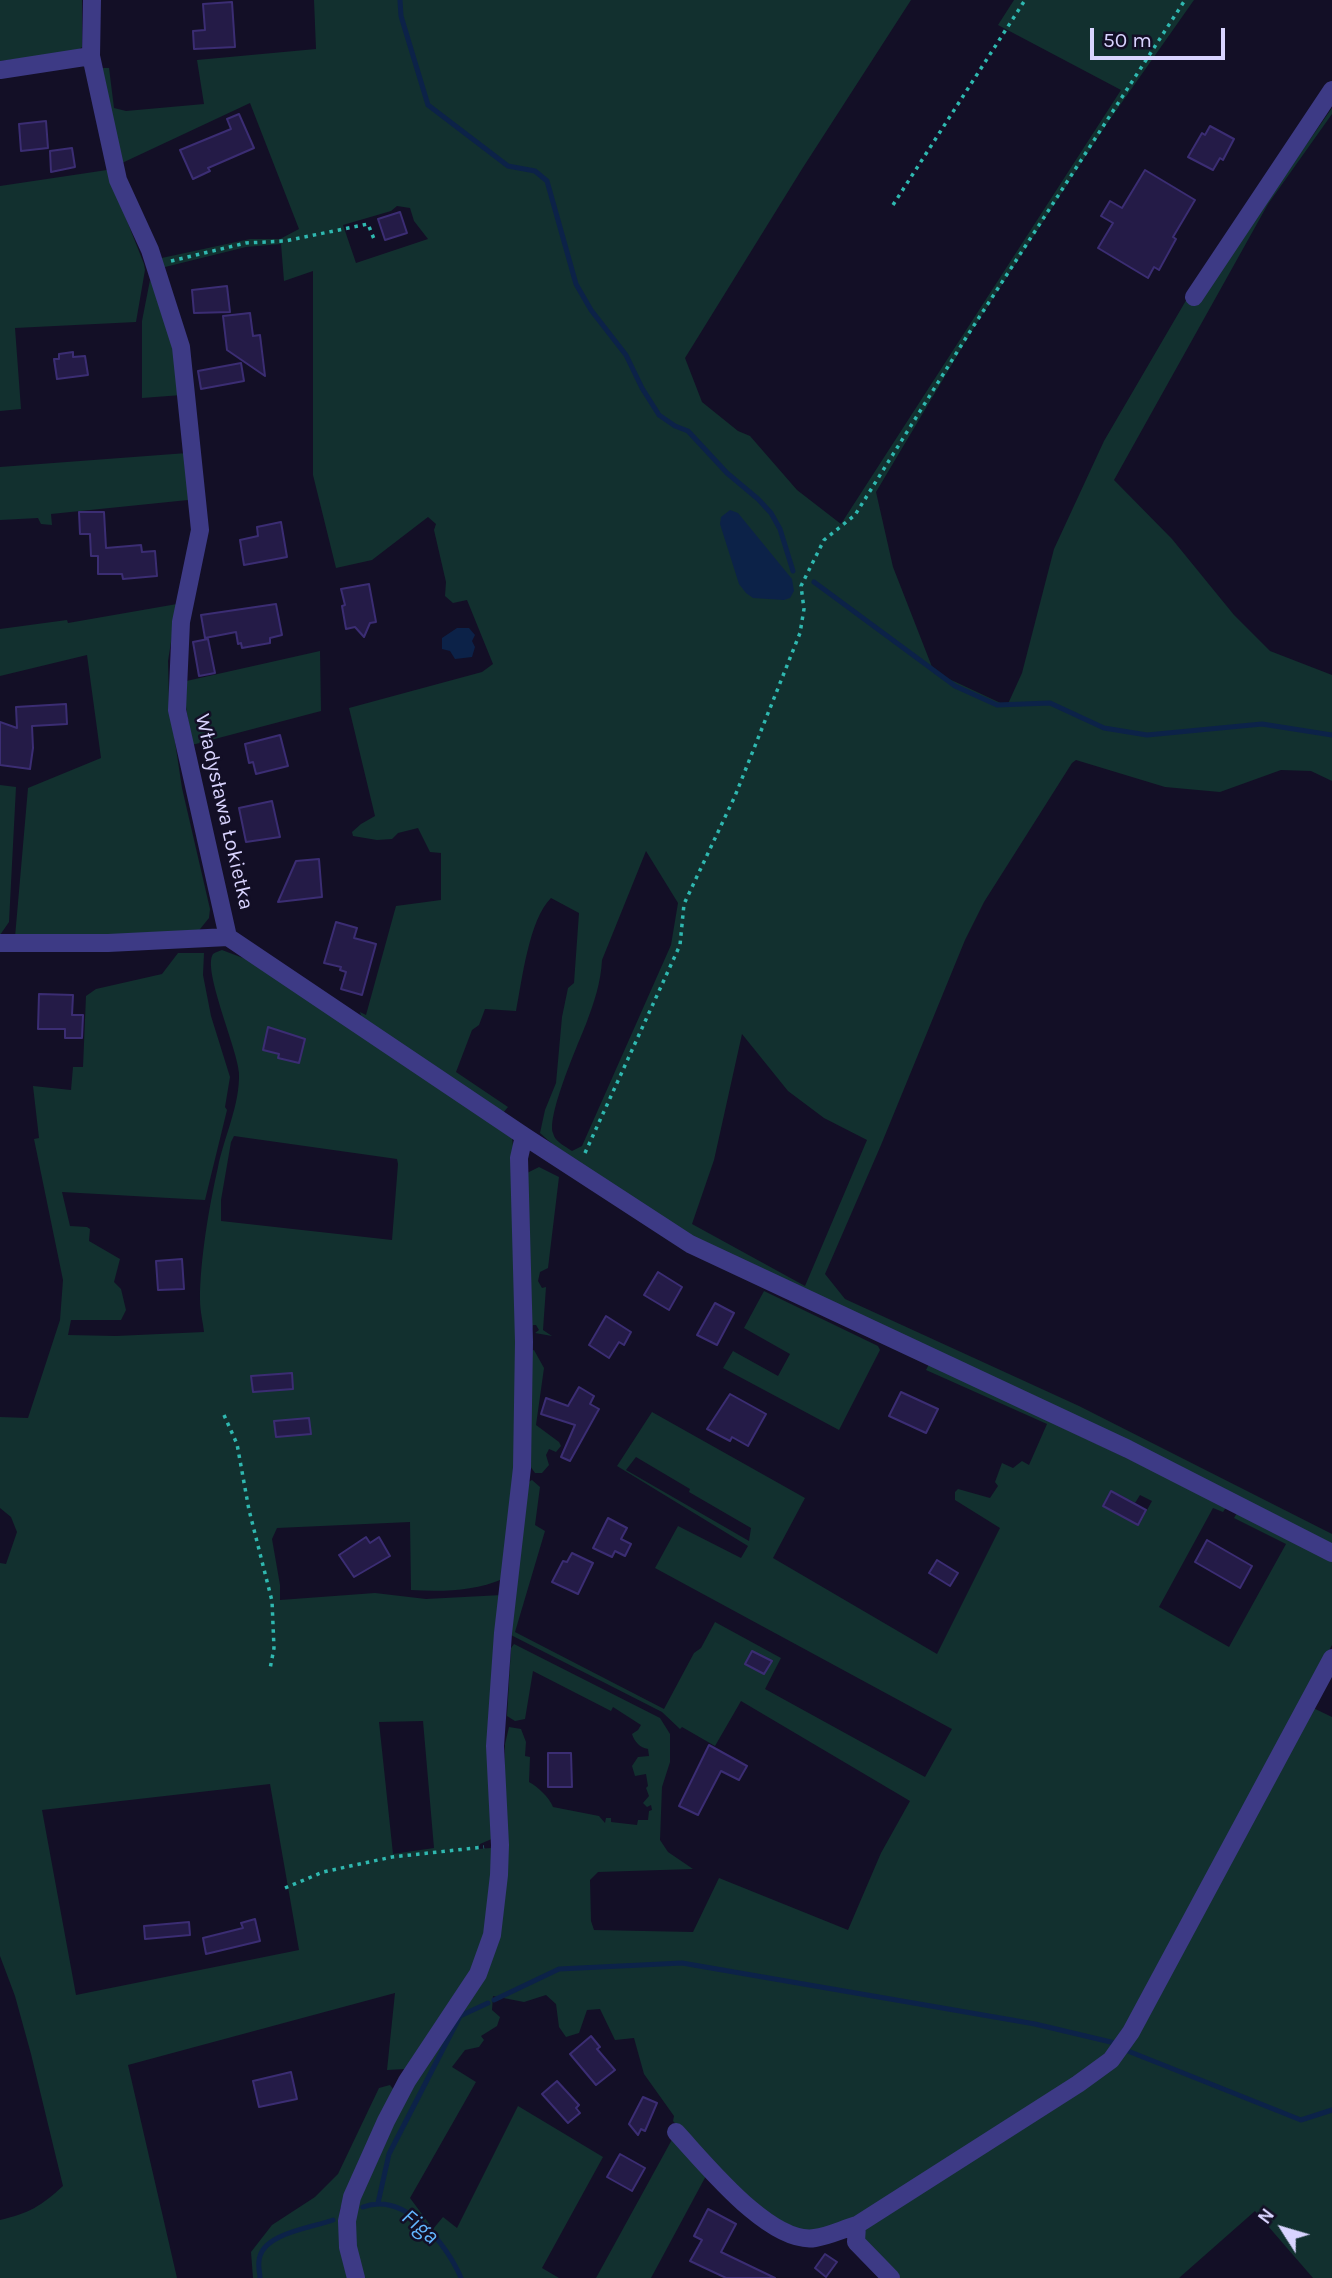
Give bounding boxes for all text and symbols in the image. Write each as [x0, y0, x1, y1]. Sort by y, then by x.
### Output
scale bar [1094, 14, 1229, 58]
text: 50 m [1103, 28, 1152, 52]
street label: Władysława Łokietka [189, 712, 259, 912]
north arrow [1248, 2194, 1318, 2264]
water label: Figa [396, 2203, 444, 2251]
text: N [1253, 2204, 1279, 2228]

